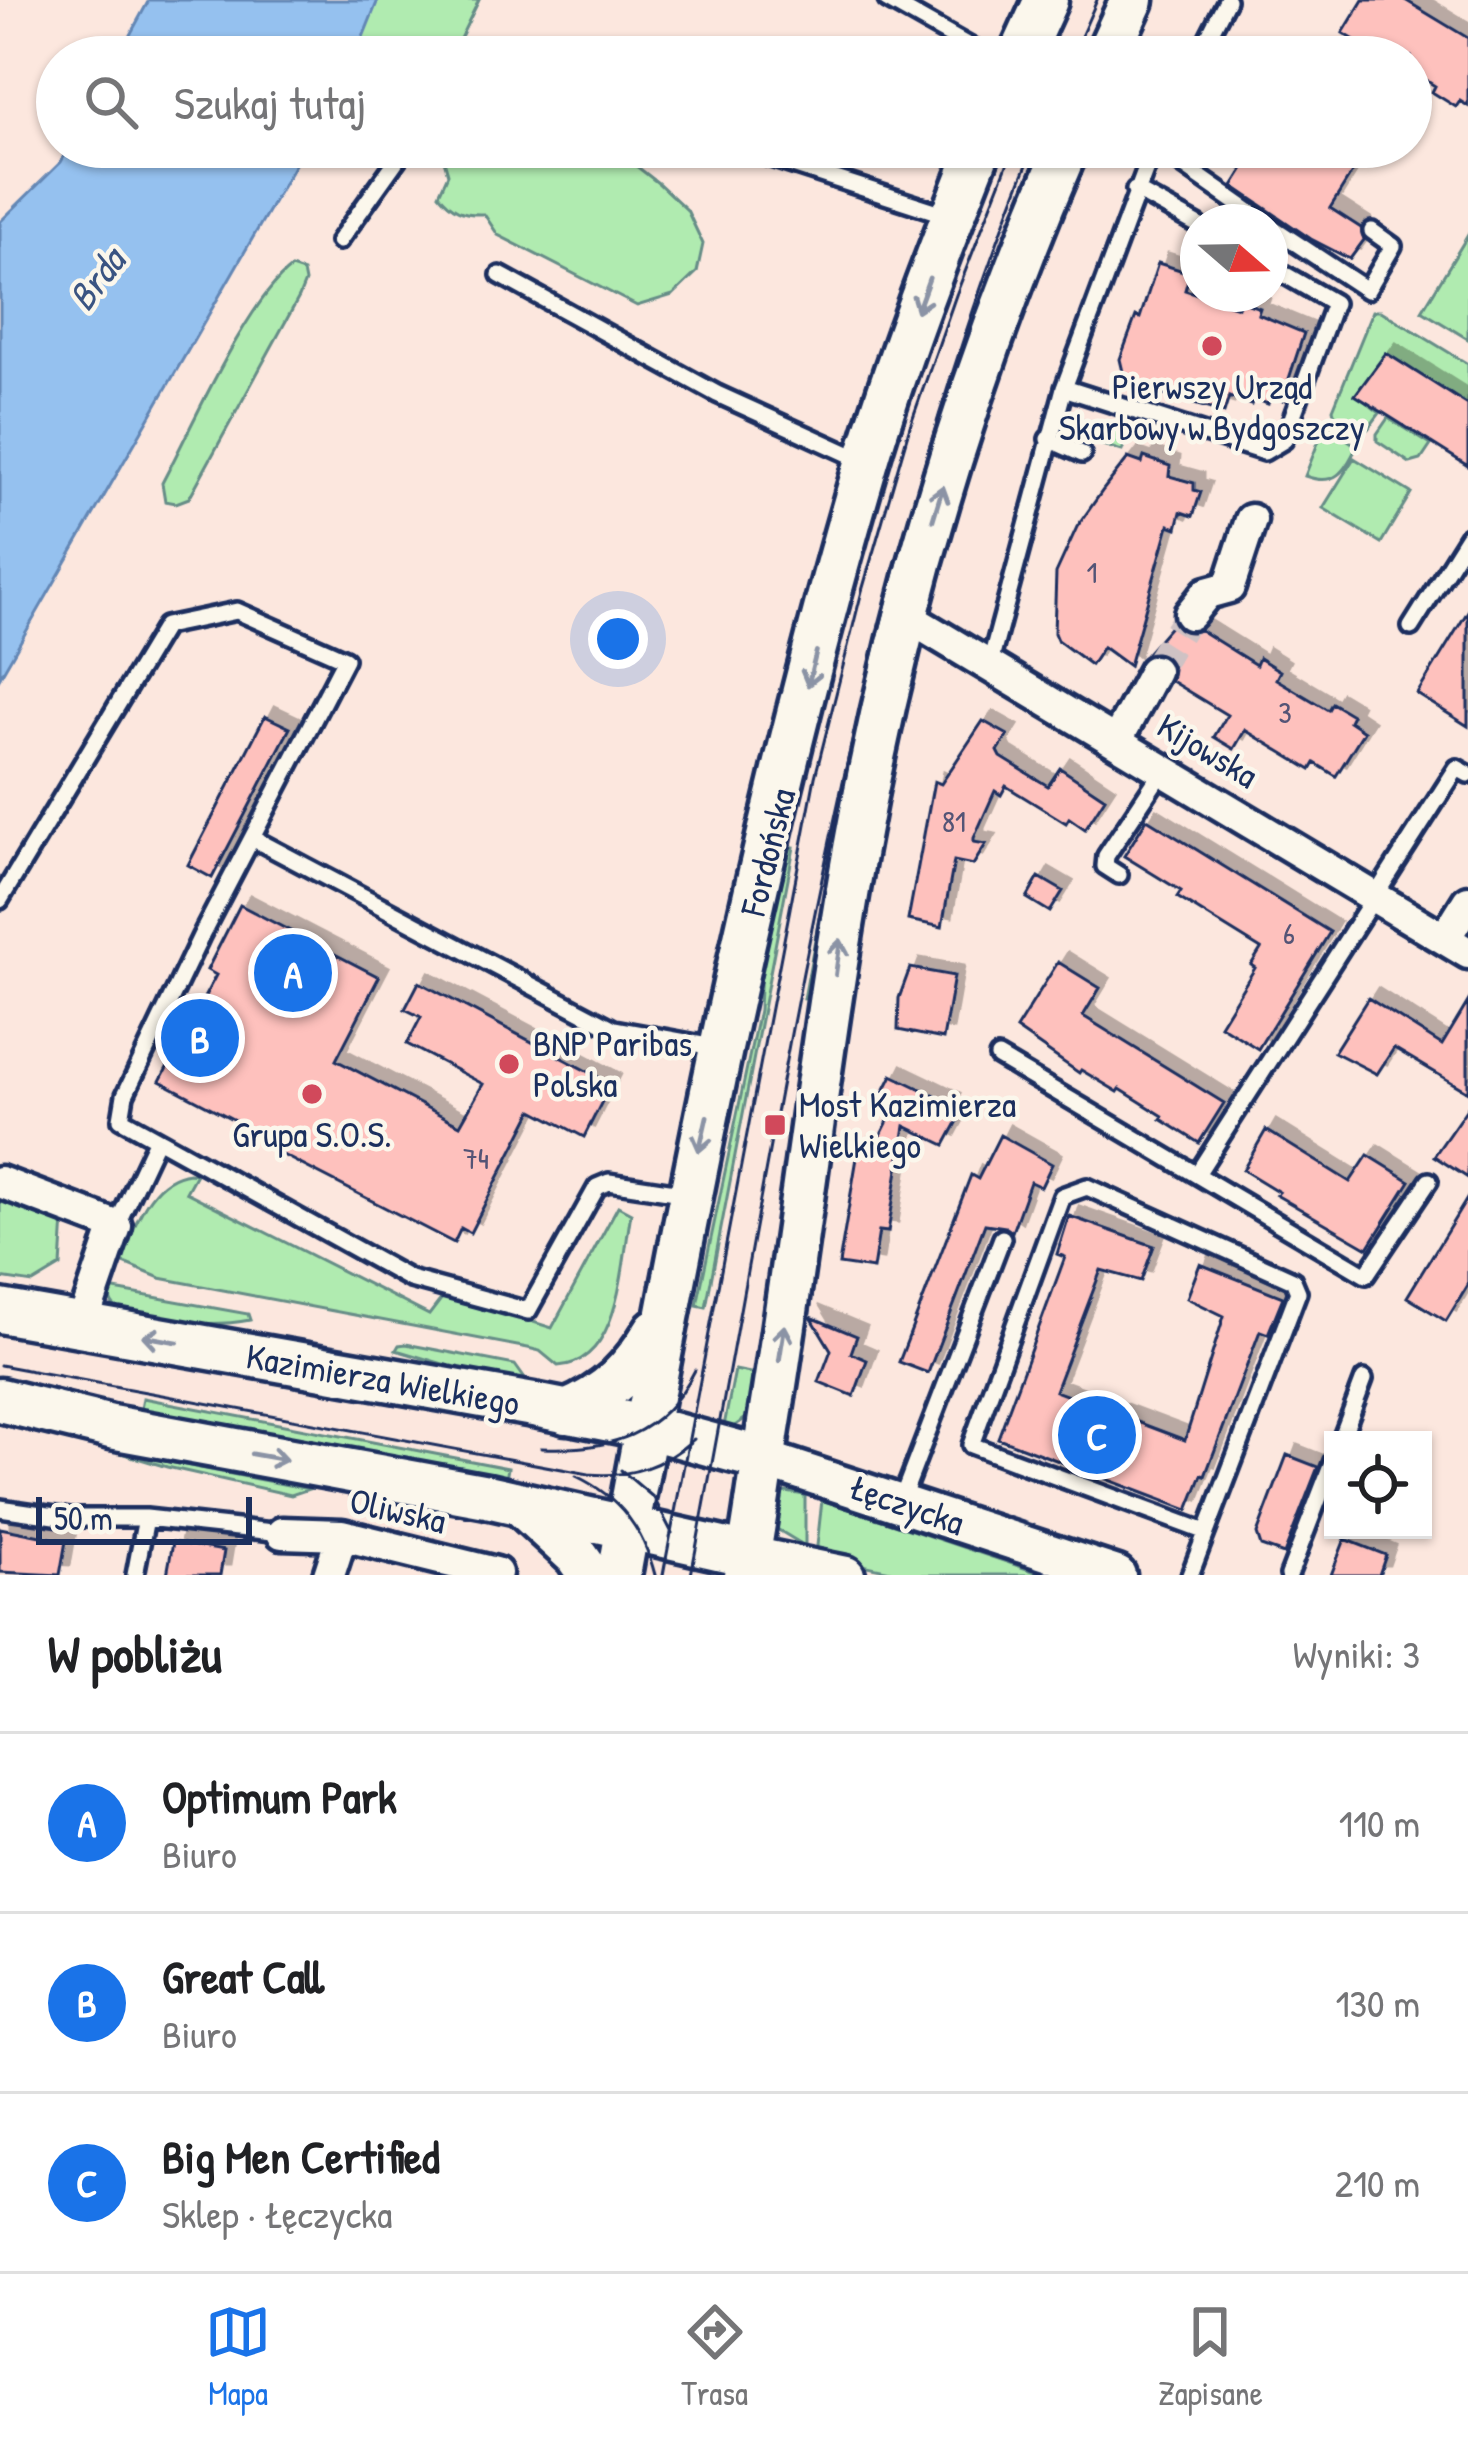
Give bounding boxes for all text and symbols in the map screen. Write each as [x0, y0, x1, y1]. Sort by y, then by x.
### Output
search box [36, 36, 1432, 168]
icon: search [78, 69, 144, 135]
text: Szukaj tutaj [174, 72, 366, 133]
north arrow [1180, 204, 1288, 312]
water label: Brda [55, 234, 139, 321]
one-way arrow [911, 276, 932, 313]
marker: Pierwszy Urząd Skarbowy w Bydgoszczy [1199, 333, 1225, 359]
place label: Pierwszy Urząd Skarbowy w Bydgoszczy [1059, 361, 1365, 451]
one-way arrow [928, 485, 950, 523]
house number: 1 [1087, 552, 1097, 592]
your location [588, 609, 648, 669]
one-way arrow [800, 649, 822, 687]
house number: 3 [1278, 692, 1292, 732]
street label: Kijowska [1149, 700, 1268, 799]
street label: Fordońska [727, 783, 806, 922]
house number: 81 [942, 801, 966, 841]
house number: 6 [1283, 913, 1295, 953]
pin: A [254, 928, 332, 1018]
one-way arrow [827, 938, 850, 977]
pin: B [161, 993, 239, 1083]
place label: BNP Paribas Polska [533, 1018, 692, 1108]
marker: BNP Paribas Polska [496, 1051, 522, 1077]
place label: Most Kazimierza Wielkiego [799, 1079, 1016, 1169]
marker: Grupa S.O.S. [299, 1081, 325, 1107]
place label: Grupa S.O.S. [232, 1109, 392, 1158]
marker: Most Kazimierza Wielkiego [762, 1112, 788, 1138]
one-way arrow [690, 1114, 713, 1152]
house number: 74 [463, 1138, 489, 1178]
one-way arrow [771, 1324, 794, 1363]
one-way arrow [141, 1327, 180, 1349]
street label: Kazimierza Wielkiego [242, 1330, 524, 1427]
pin: C [1058, 1390, 1136, 1480]
map controls [1324, 1431, 1432, 1539]
button: locate [1324, 1431, 1432, 1539]
one-way arrow [249, 1446, 288, 1469]
street label: Łęczycka [843, 1461, 971, 1546]
street label: Oliwska [345, 1475, 451, 1544]
scale bar [36, 1491, 252, 1544]
text: 50 m [54, 1496, 113, 1540]
text: W pobliżu [48, 1619, 222, 1688]
text: Wyniki: 3 [1293, 1627, 1420, 1680]
text: Optimum Park [162, 1766, 397, 1827]
text: A [77, 1796, 97, 1849]
text: 110 m [1339, 1796, 1420, 1849]
text: Biuro [162, 1827, 237, 1880]
text: Great Call [162, 1946, 324, 2007]
text: B [77, 1976, 97, 2029]
text: 130 m [1335, 1976, 1420, 2029]
text: Biuro [162, 2007, 237, 2060]
text: Big Men Certified [162, 2126, 440, 2187]
text: C [76, 2156, 98, 2209]
text: 210 m [1335, 2156, 1420, 2209]
text: Sklep · Łęczycka [162, 2187, 392, 2240]
tab: Mapa [205, 2299, 271, 2415]
tab: Trasa [681, 2299, 748, 2415]
tab: Zapisane [1158, 2299, 1263, 2415]

